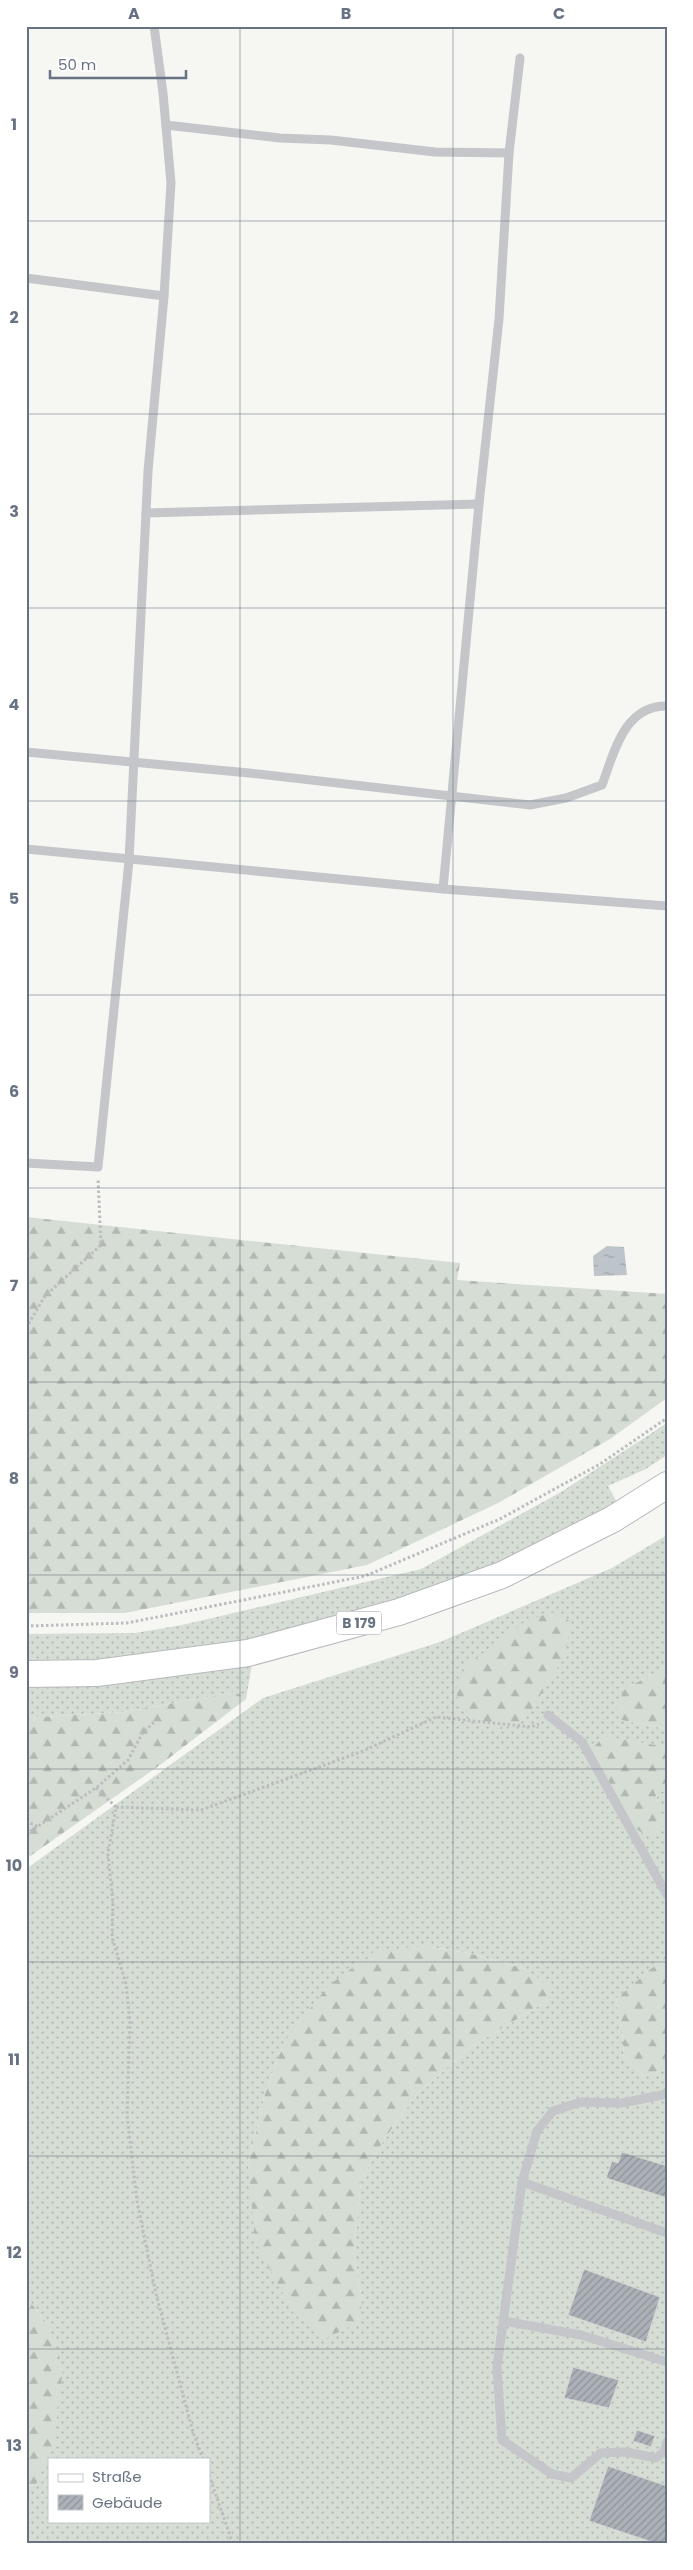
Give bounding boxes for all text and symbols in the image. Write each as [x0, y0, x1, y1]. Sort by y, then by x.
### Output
text: A [128, 2, 140, 25]
text: B [341, 2, 351, 25]
text: C [553, 2, 565, 25]
scale bar [50, 48, 186, 80]
text: 50 m [58, 54, 96, 75]
text: 1 [11, 113, 17, 136]
text: 2 [9, 306, 19, 329]
text: 3 [9, 500, 19, 523]
text: 4 [9, 693, 20, 716]
text: 5 [9, 887, 19, 910]
text: 6 [9, 1080, 19, 1103]
text: 7 [10, 1274, 19, 1297]
text: 8 [9, 1467, 19, 1490]
road number: B 179 [336, 1612, 382, 1635]
text: 9 [9, 1661, 19, 1684]
text: 10 [6, 1854, 22, 1877]
text: 11 [8, 2048, 20, 2071]
text: 12 [6, 2241, 22, 2264]
text: 13 [6, 2434, 22, 2457]
legend [48, 2458, 210, 2522]
text: Straße [92, 2466, 142, 2487]
text: Gebäude [92, 2492, 162, 2513]

